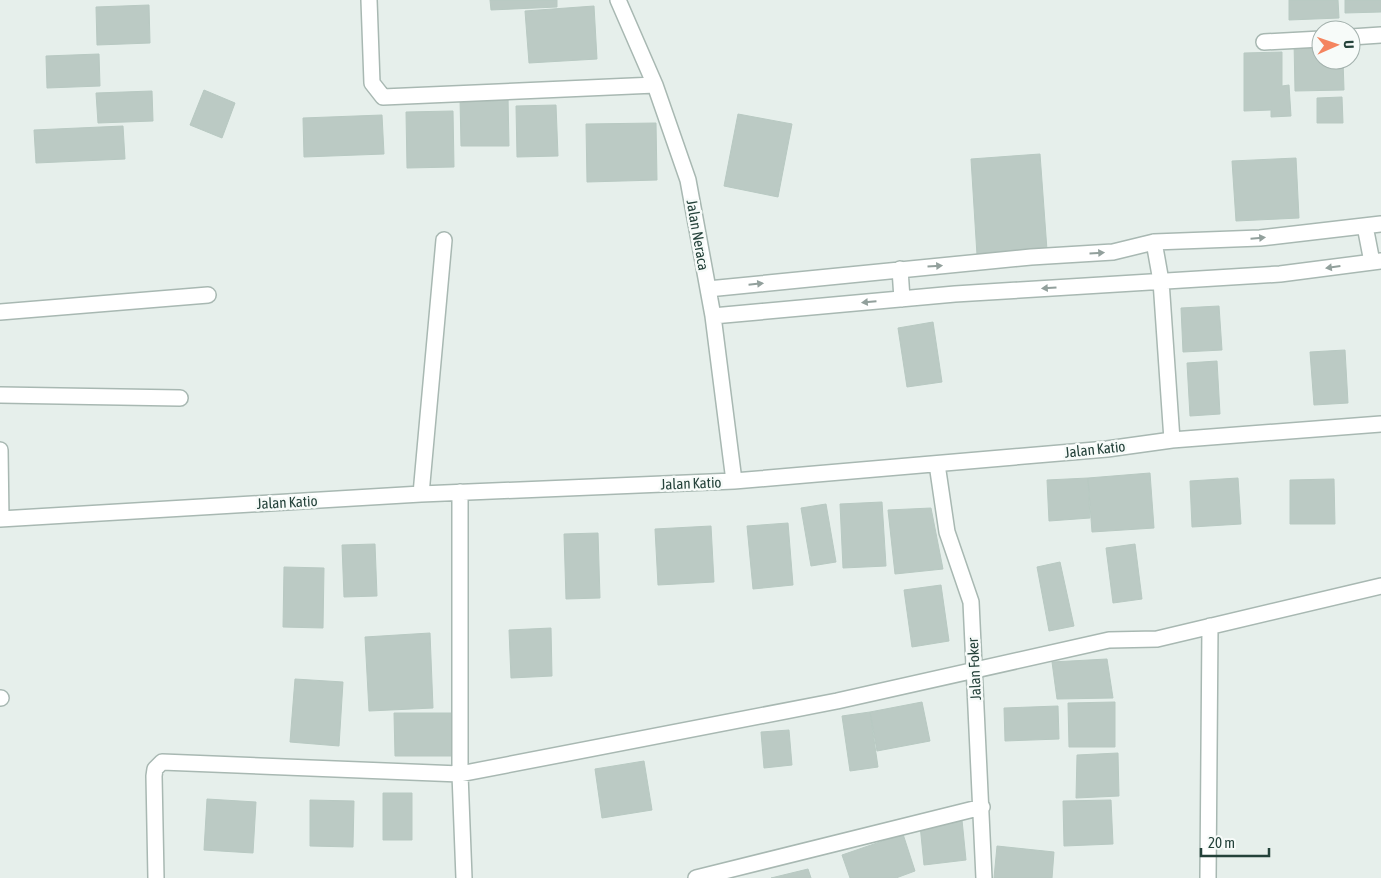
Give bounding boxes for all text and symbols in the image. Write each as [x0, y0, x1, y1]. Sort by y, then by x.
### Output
north arrow [1311, 20, 1361, 70]
text: U [1341, 40, 1357, 49]
street label: Jalan Neraca [683, 198, 713, 272]
one-way arrow [1250, 234, 1266, 242]
one-way arrow [1089, 249, 1105, 257]
one-way arrow [927, 262, 943, 270]
one-way arrow [1324, 263, 1340, 271]
one-way arrow [748, 280, 764, 288]
one-way arrow [1040, 284, 1056, 292]
one-way arrow [861, 298, 877, 306]
street label: Jalan Katio [1064, 437, 1126, 461]
street label: Jalan Katio [660, 473, 722, 493]
street label: Jalan Katio [256, 492, 318, 512]
street label: Jalan Foker [964, 637, 984, 701]
scale bar [1201, 826, 1268, 858]
text: 20 m [1208, 834, 1235, 851]

